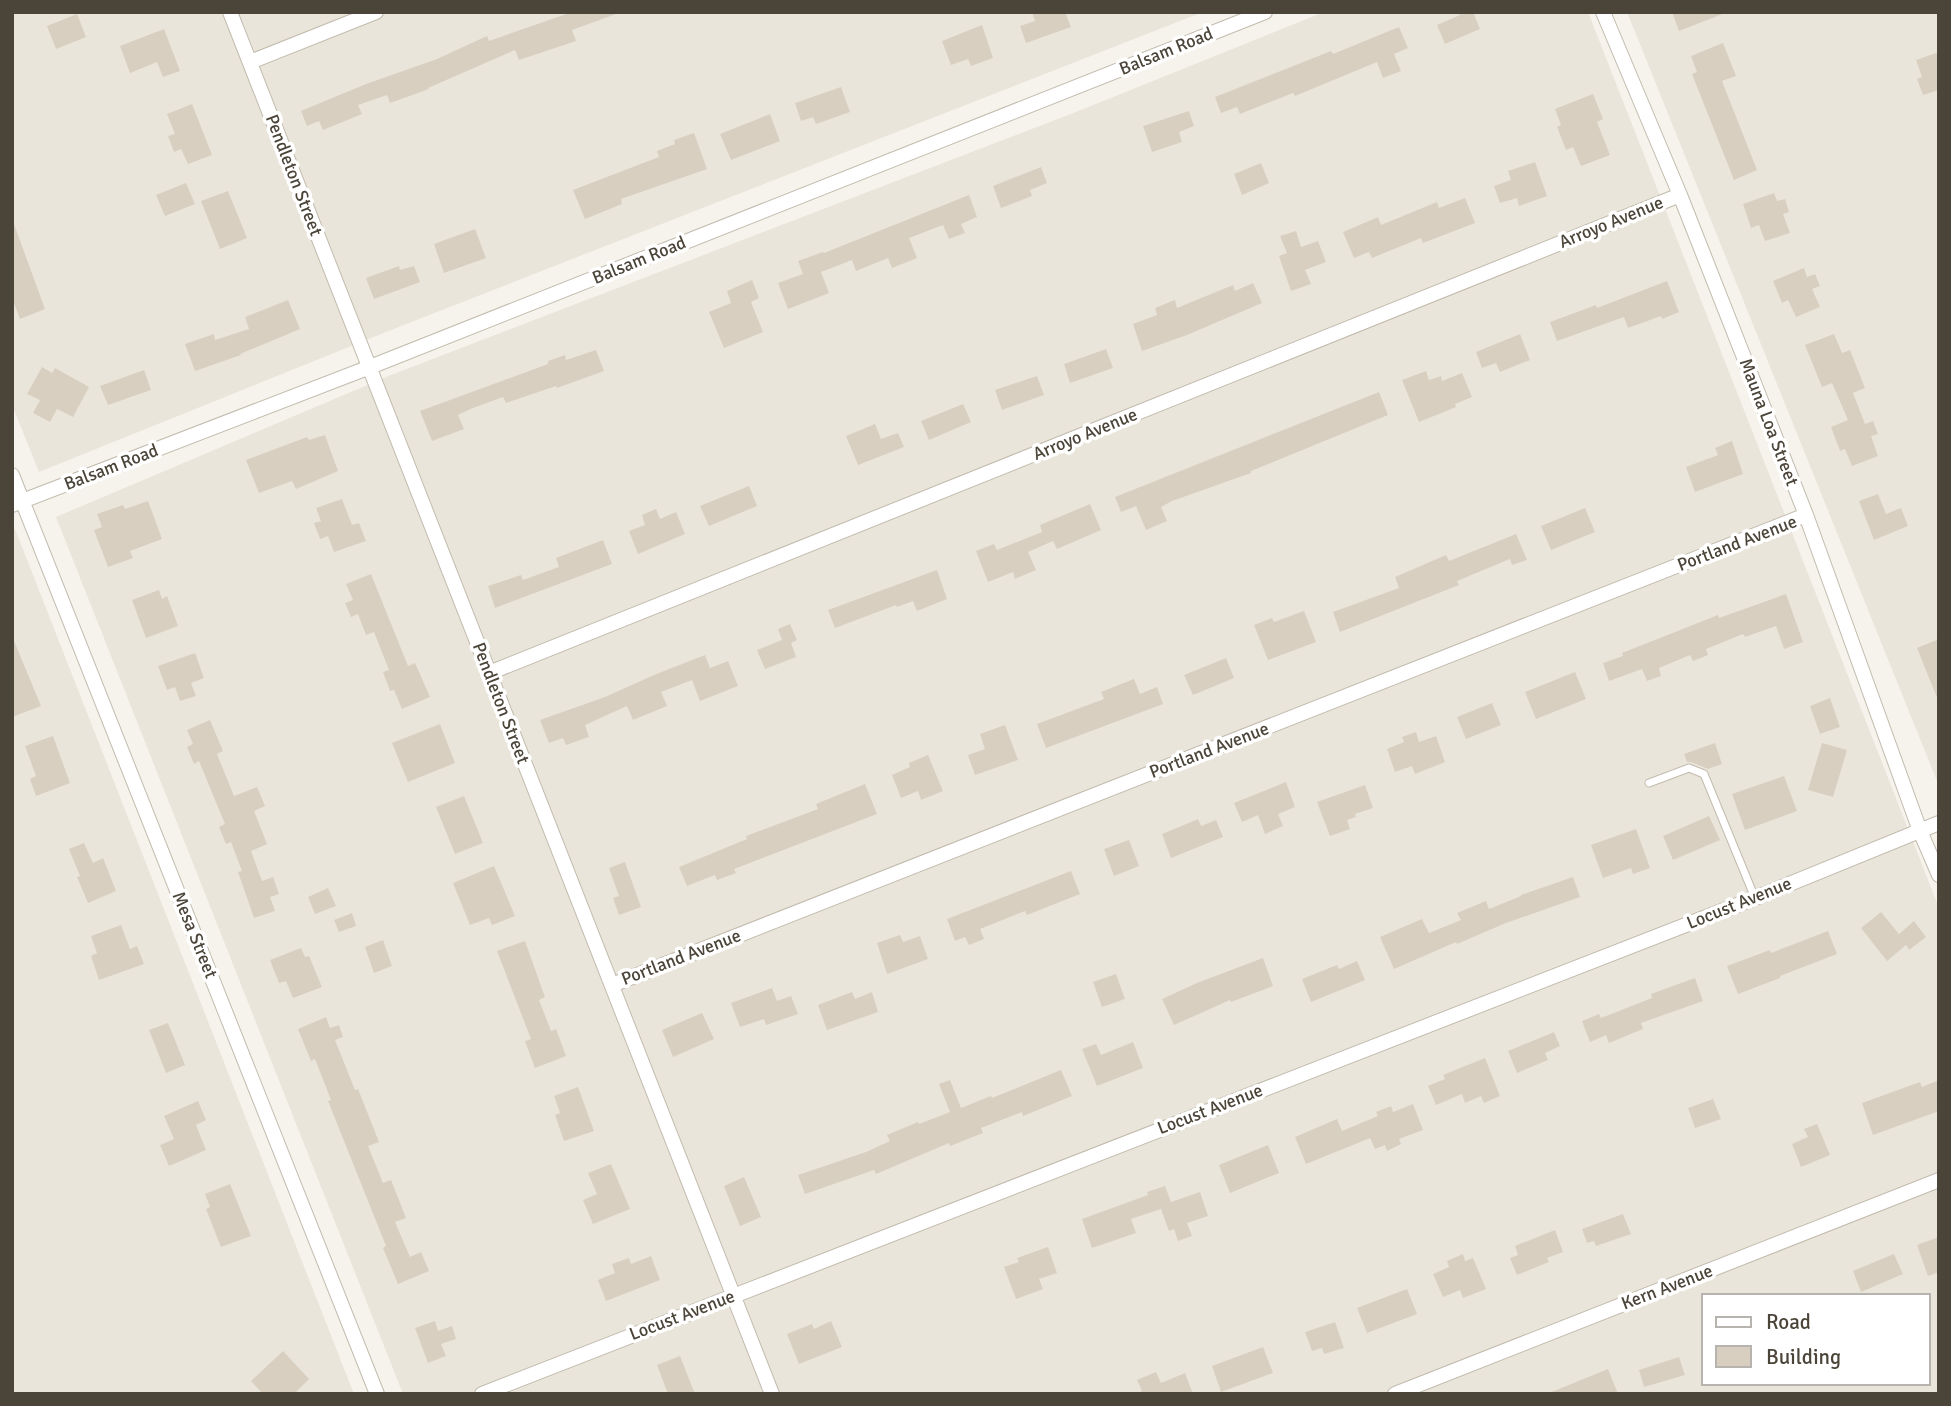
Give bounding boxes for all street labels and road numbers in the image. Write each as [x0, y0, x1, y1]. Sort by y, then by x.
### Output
street label: Balsam Road [1116, 22, 1216, 80]
street label: Pendleton Street [261, 111, 327, 239]
street label: Arroyo Avenue [1556, 191, 1666, 253]
street label: Balsam Road [589, 231, 689, 289]
street label: Mauna Loa Street [1735, 355, 1803, 489]
street label: Arroyo Avenue [1030, 403, 1140, 465]
street label: Balsam Road [61, 439, 161, 495]
street label: Portland Avenue [1674, 510, 1800, 576]
street label: Pendleton Street [468, 639, 534, 767]
street label: Portland Avenue [1146, 717, 1272, 783]
street label: Locust Avenue [1683, 872, 1795, 934]
street label: Mesa Street [168, 889, 222, 981]
street label: Portland Avenue [618, 924, 744, 990]
street label: Locust Avenue [1154, 1079, 1266, 1139]
street label: Kern Avenue [1618, 1260, 1716, 1314]
street label: Locust Avenue [626, 1285, 738, 1345]

